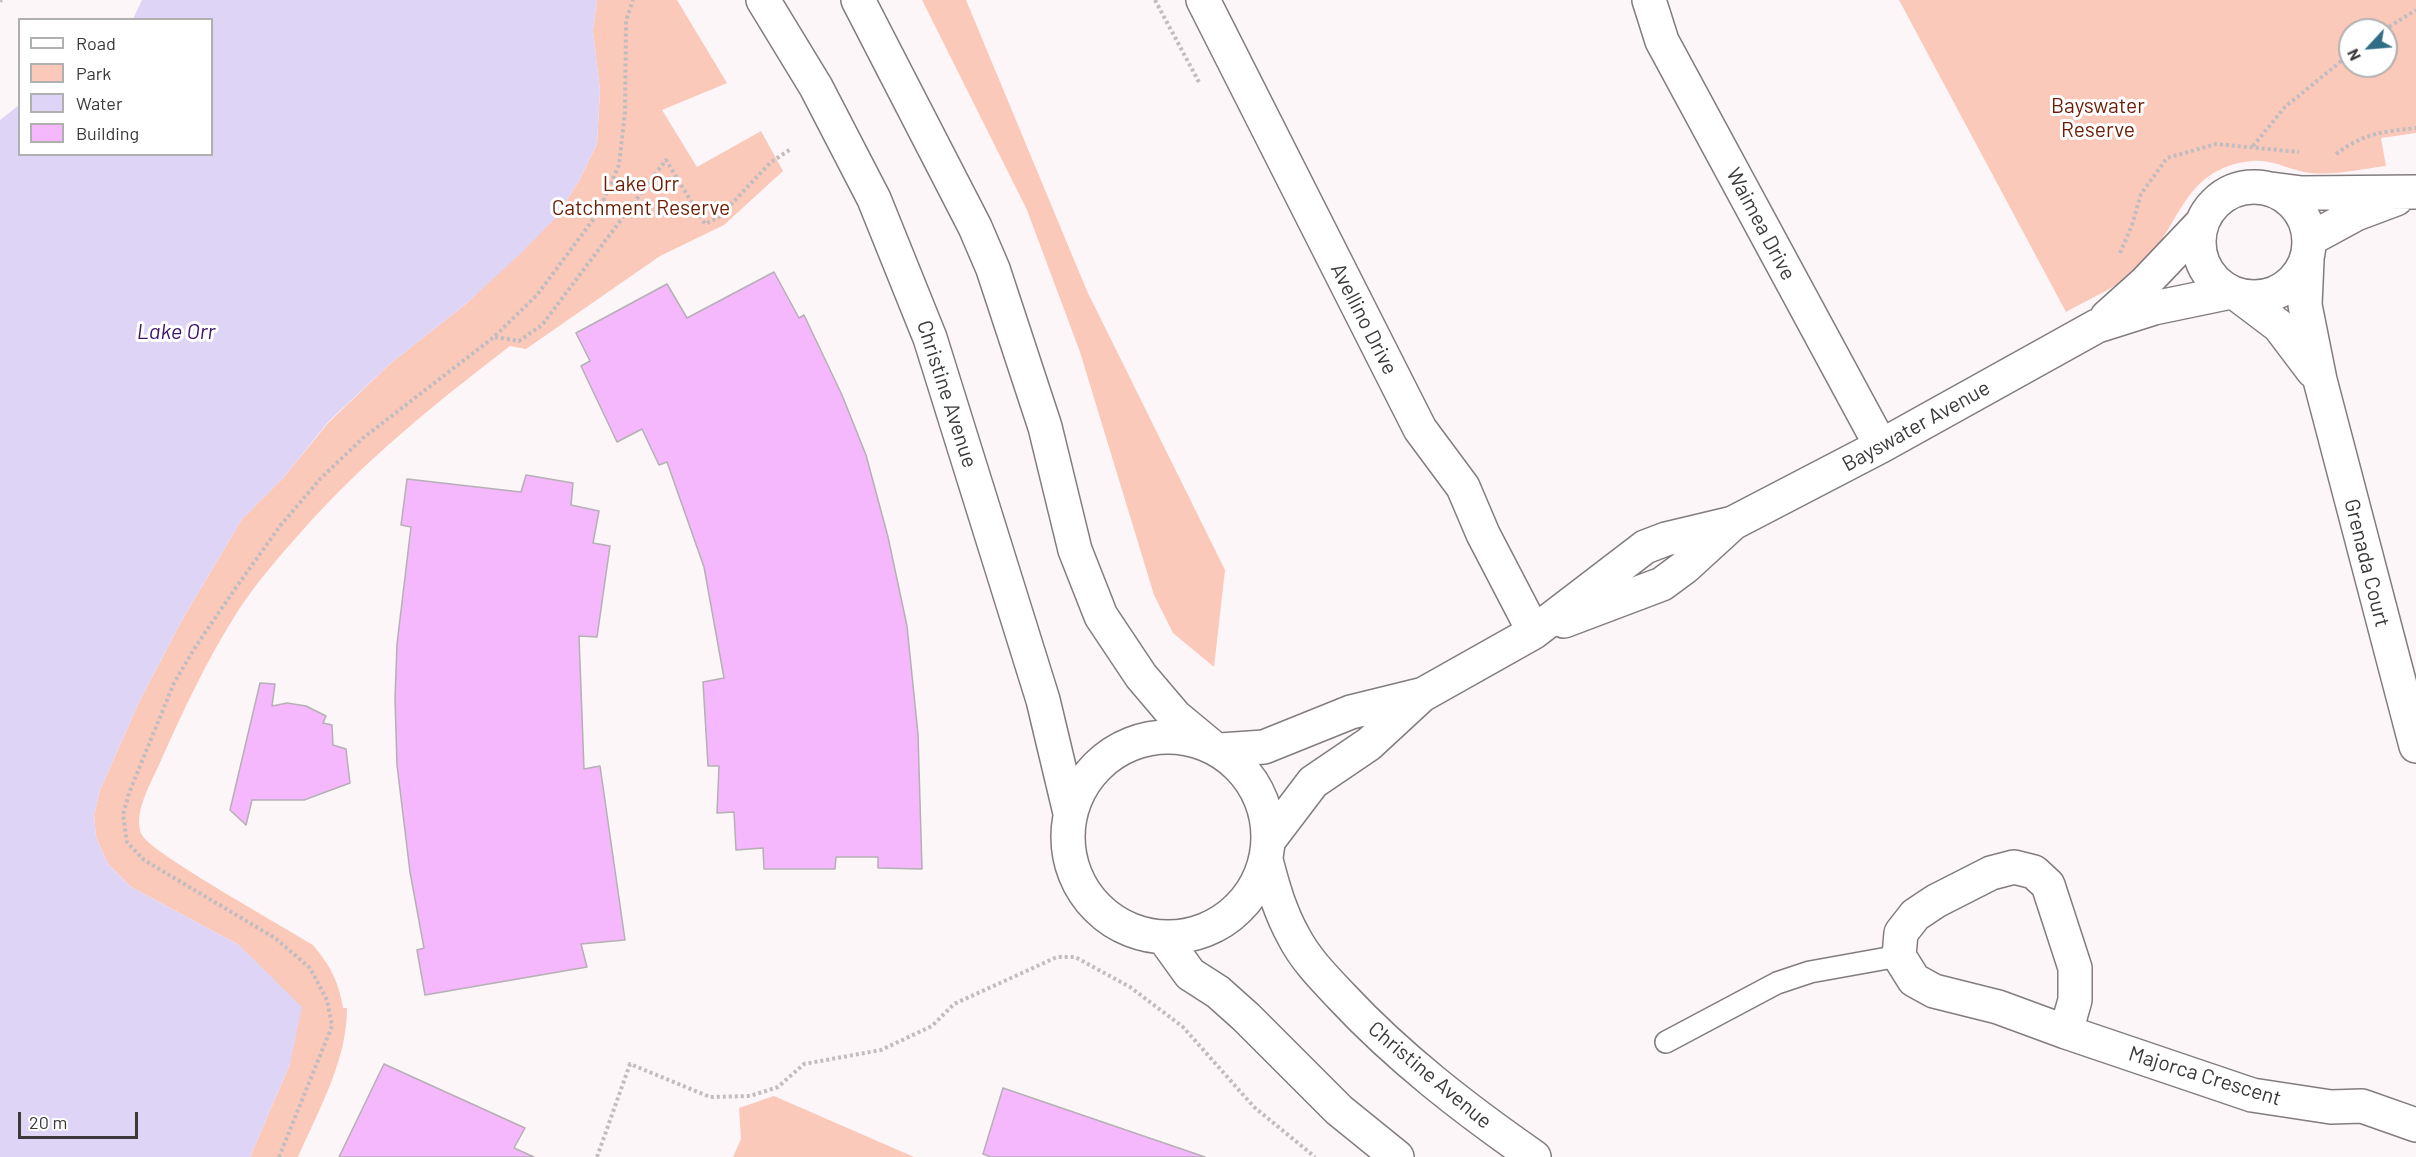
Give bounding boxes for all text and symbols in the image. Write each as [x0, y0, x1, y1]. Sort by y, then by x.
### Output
legend [18, 18, 213, 156]
north arrow [2338, 18, 2398, 78]
text: Road [76, 32, 116, 54]
text: N [2342, 46, 2364, 64]
text: Park [76, 62, 111, 84]
text: Water [76, 92, 123, 114]
park label: Bayswater Reserve [2051, 93, 2145, 143]
text: Building [76, 122, 139, 144]
street label: Waimea Drive [1721, 164, 1801, 284]
park label: Lake Orr Catchment Reserve [552, 171, 730, 221]
street label: Avellino Drive [1325, 259, 1403, 379]
street label: Christine Avenue [911, 317, 983, 471]
water label: Lake Orr [137, 319, 215, 345]
street label: Bayswater Avenue [1838, 375, 1994, 477]
street label: Grenada Court [2339, 496, 2395, 630]
street label: Christine Avenue [1363, 1016, 1497, 1134]
street label: Majorca Crescent [2126, 1041, 2284, 1111]
scale bar [21, 1100, 141, 1138]
text: 20 m [29, 1111, 67, 1133]

